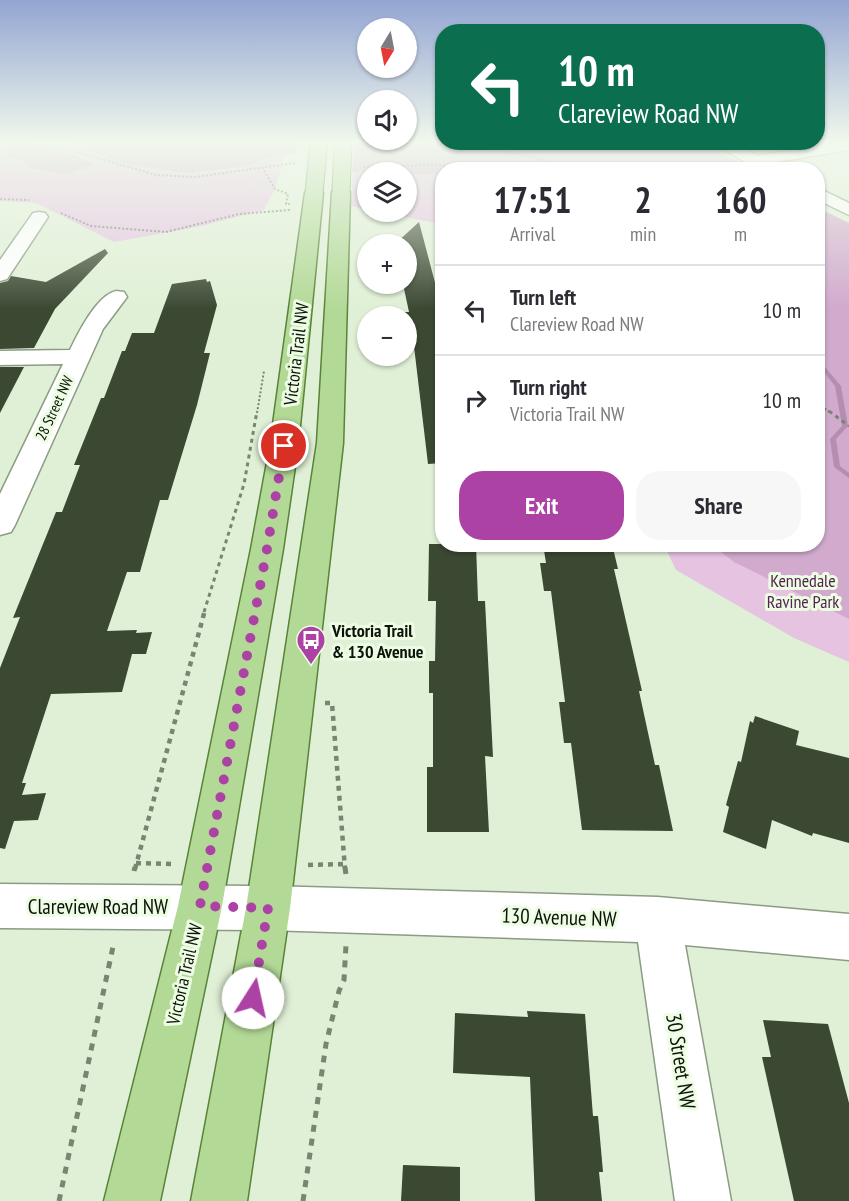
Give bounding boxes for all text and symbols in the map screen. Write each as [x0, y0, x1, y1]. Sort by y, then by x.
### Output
north arrow [357, 18, 417, 78]
map controls [357, 18, 417, 366]
text: 10 m [558, 43, 635, 98]
icon: left [459, 48, 537, 126]
button: sound [357, 90, 417, 150]
text: Clareview Road NW [558, 96, 738, 130]
button: layers [357, 162, 417, 222]
text: 17:51 [494, 176, 571, 223]
text: 2 [634, 176, 652, 223]
text: 160 [715, 176, 766, 223]
text: Arrival [510, 221, 555, 247]
text: min [630, 221, 656, 247]
text: m [734, 221, 747, 247]
button: + [357, 234, 417, 294]
text: Turn left [510, 283, 576, 311]
icon: left [459, 294, 492, 327]
text: 10 m [762, 296, 801, 324]
street label: Victoria Trail NW [278, 301, 314, 407]
button: − [357, 306, 417, 366]
text: Clareview Road NW [510, 311, 644, 337]
street label: 28 Street NW [31, 373, 77, 443]
text: Turn right [510, 373, 587, 401]
icon: right [459, 384, 492, 417]
text: 10 m [762, 386, 801, 414]
text: Victoria Trail NW [510, 401, 624, 427]
pin [258, 420, 309, 471]
icon: arrive [267, 429, 300, 462]
button: Exit [459, 471, 624, 540]
button: Share [636, 471, 801, 540]
park label: Kennedale Ravine Park [767, 569, 839, 613]
place label: Victoria Trail & 130 Avenue [331, 619, 424, 663]
bus stop icon: Victoria Trail & 130 Avenue [295, 624, 327, 666]
street label: Clareview Road NW [28, 893, 168, 920]
street label: 130 Avenue NW [501, 901, 617, 933]
street label: Victoria Trail NW [161, 921, 207, 1028]
position arrow [221, 966, 285, 1030]
street label: 30 Street NW [660, 1011, 702, 1111]

